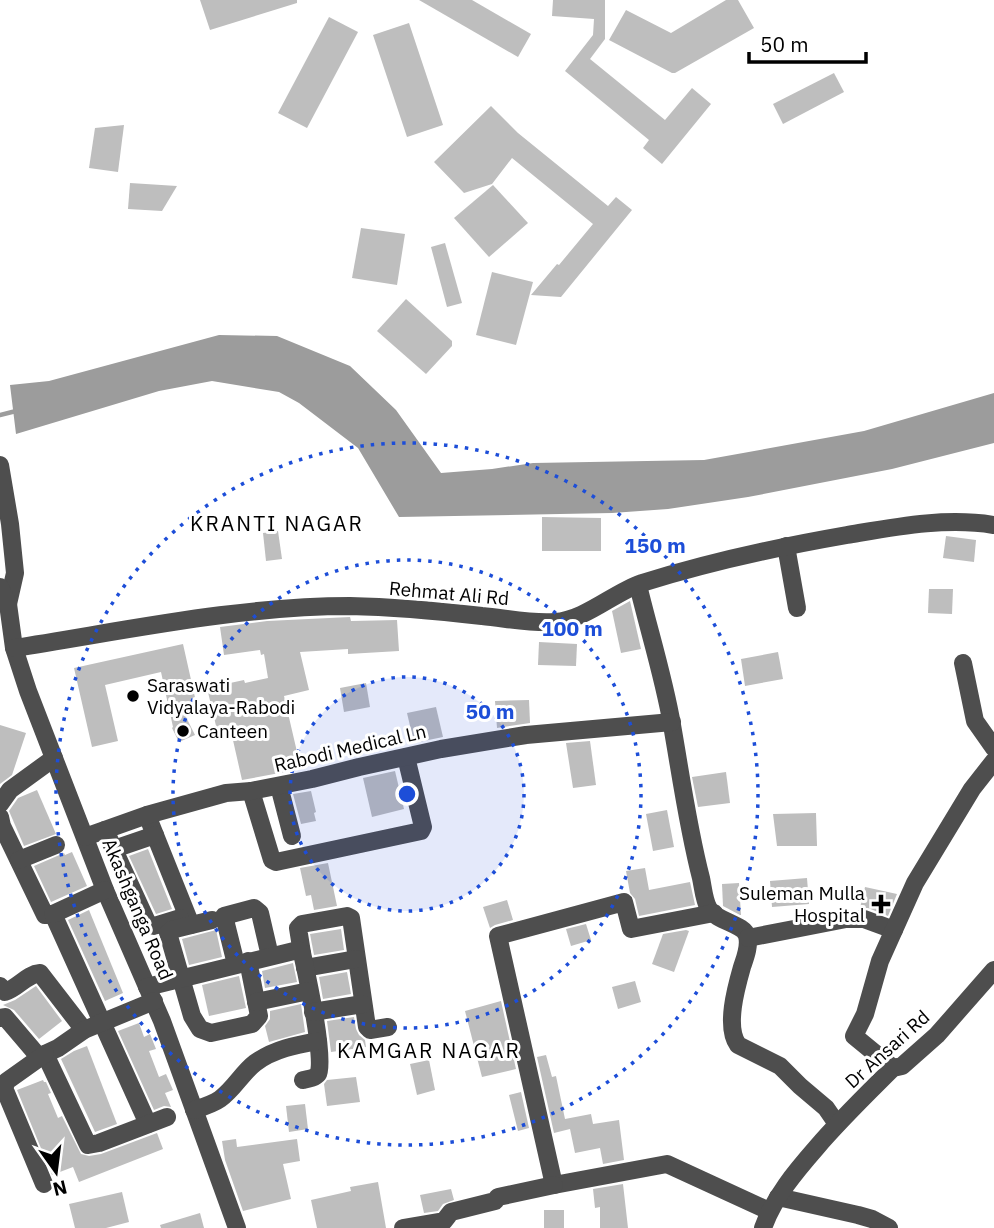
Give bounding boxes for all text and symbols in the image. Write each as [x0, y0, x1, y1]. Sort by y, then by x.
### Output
scale bar [749, 21, 866, 65]
text: 50 m [760, 30, 809, 58]
district label: KRANTI NAGAR [190, 509, 364, 537]
text: 150 m [624, 531, 686, 559]
street label: Rehmat Ali Rd [388, 576, 510, 610]
text: 100 m [541, 614, 603, 642]
place label: Saraswati Vidyalaya-Rabodi [147, 673, 295, 719]
marker: Saraswati Vidyalaya-Rabodi [125, 688, 141, 704]
text: 50 m [466, 697, 514, 725]
place label: Canteen [197, 719, 268, 743]
street label: Rabodi Medical Ln [272, 719, 428, 777]
marker: Canteen [175, 723, 191, 739]
centre of rings [395, 782, 419, 806]
street label: Akashganga Road [97, 835, 179, 983]
place label: Suleman Mulla Hospital [739, 881, 865, 927]
marker: Suleman Mulla Hospital [871, 894, 891, 914]
street label: Dr Ansari Rd [840, 1005, 934, 1093]
district label: KAMGAR NAGAR [337, 1036, 521, 1064]
north arrow [21, 1137, 91, 1207]
text: N [51, 1175, 70, 1202]

